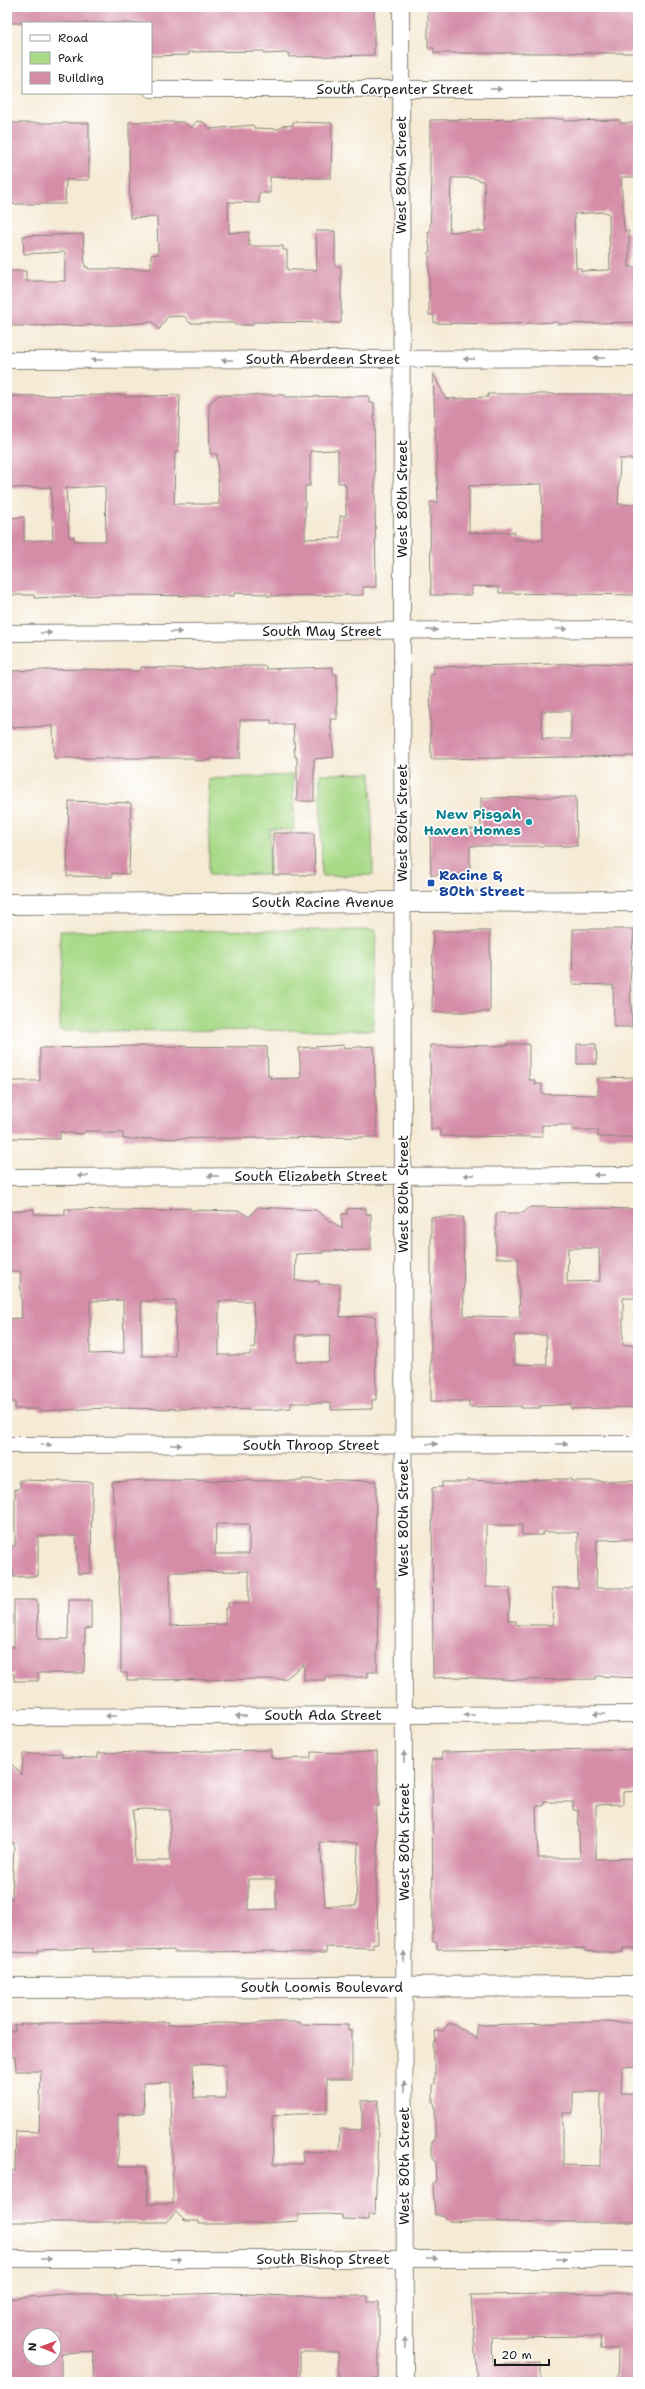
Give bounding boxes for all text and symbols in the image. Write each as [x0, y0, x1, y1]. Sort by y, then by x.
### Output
legend [22, 22, 152, 94]
text: Road [58, 30, 89, 46]
text: Park [58, 50, 84, 66]
text: Building [58, 70, 104, 86]
street label: South Carpenter Street [317, 80, 473, 98]
one-way arrow [490, 86, 503, 92]
street label: West 80th Street [392, 116, 410, 234]
street label: South Aberdeen Street [246, 350, 400, 368]
one-way arrow [592, 355, 605, 361]
one-way arrow [462, 356, 475, 362]
one-way arrow [90, 357, 103, 363]
one-way arrow [220, 357, 233, 363]
street label: West 80th Street [393, 440, 411, 558]
street label: South May Street [262, 622, 382, 640]
one-way arrow [556, 626, 569, 632]
one-way arrow [426, 627, 439, 633]
one-way arrow [170, 629, 183, 635]
one-way arrow [40, 630, 53, 636]
street label: West 80th Street [393, 764, 411, 882]
place label: New Pisgah Haven Homes [424, 805, 521, 839]
marker: New Pisgah Haven Homes [524, 817, 534, 827]
place label: Racine & 80th Street [439, 866, 525, 900]
marker: Racine & 80th Street [426, 878, 436, 888]
street label: South Racine Avenue [252, 893, 394, 911]
street label: West 80th Street [394, 1135, 412, 1253]
street label: South Elizabeth Street [234, 1167, 388, 1185]
one-way arrow [462, 1172, 475, 1178]
one-way arrow [592, 1172, 605, 1178]
one-way arrow [76, 1173, 89, 1179]
one-way arrow [206, 1173, 219, 1179]
street label: South Throop Street [243, 1436, 379, 1454]
one-way arrow [426, 1441, 439, 1447]
one-way arrow [556, 1441, 569, 1447]
one-way arrow [40, 1442, 53, 1448]
one-way arrow [170, 1442, 183, 1448]
street label: West 80th Street [394, 1459, 412, 1577]
street label: South Ada Street [264, 1706, 382, 1724]
one-way arrow [592, 1711, 605, 1717]
one-way arrow [462, 1712, 475, 1718]
one-way arrow [104, 1713, 117, 1719]
one-way arrow [234, 1713, 247, 1719]
one-way arrow [401, 1750, 407, 1763]
street label: West 80th Street [395, 1783, 413, 1901]
one-way arrow [401, 1950, 407, 1963]
street label: South Loomis Boulevard [241, 1978, 403, 1996]
one-way arrow [401, 2080, 407, 2093]
street label: West 80th Street [395, 2107, 413, 2225]
street label: South Bishop Street [256, 2250, 390, 2268]
one-way arrow [40, 2256, 53, 2262]
one-way arrow [170, 2256, 183, 2262]
one-way arrow [426, 2256, 439, 2262]
one-way arrow [556, 2256, 569, 2262]
north arrow [22, 2327, 62, 2367]
one-way arrow [402, 2336, 408, 2349]
scale bar [495, 2341, 549, 2367]
text: N [25, 2342, 40, 2351]
text: 20 m [501, 2347, 532, 2363]

